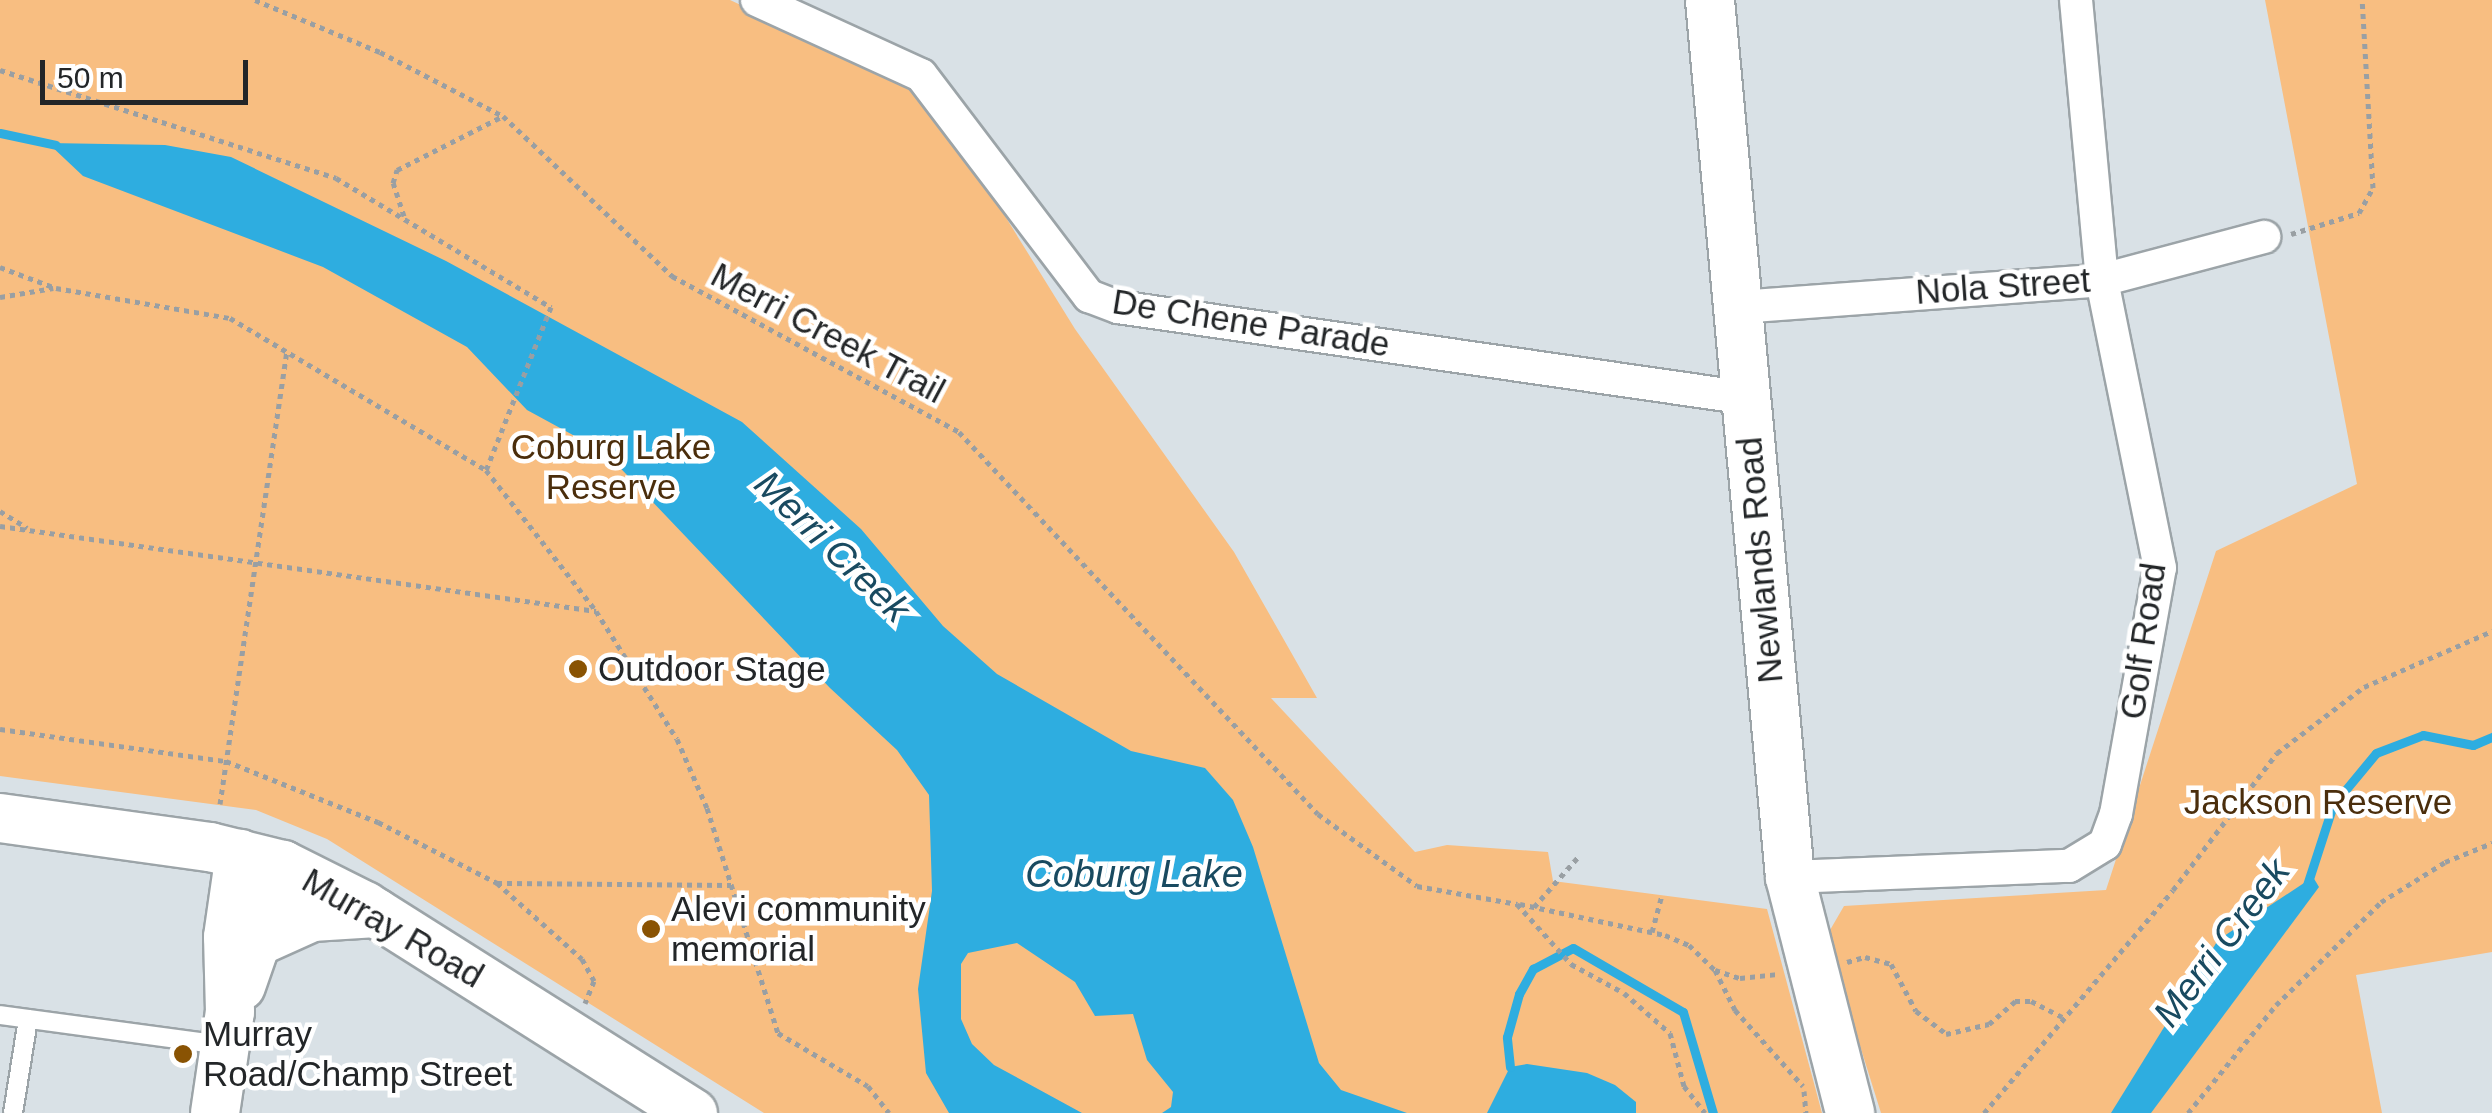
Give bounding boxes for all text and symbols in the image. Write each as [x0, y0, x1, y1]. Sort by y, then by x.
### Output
scale bar [45, 40, 252, 102]
text: 50 m [57, 61, 124, 94]
street label: Merri Creek Trail [704, 254, 952, 412]
street label: Nola Street [1914, 259, 2092, 313]
street label: De Chene Parade [1109, 280, 1393, 366]
park label: Coburg Lake Reserve [511, 426, 711, 508]
street label: Newlands Road [1728, 435, 1792, 685]
water label: Merri Creek [745, 462, 919, 632]
street label: Golf Road [2111, 560, 2175, 722]
place label: Outdoor Stage [598, 648, 826, 690]
marker: Outdoor Stage [567, 658, 589, 680]
park label: Jackson Reserve [2184, 781, 2452, 823]
water label: Merri Creek [2144, 850, 2300, 1036]
water label: Coburg Lake [1025, 852, 1243, 898]
street label: Murray Road [295, 859, 491, 997]
place label: Alevi community memorial [671, 888, 926, 970]
marker: Alevi community memorial [640, 918, 662, 940]
place label: Murray Road/Champ Street [203, 1013, 512, 1095]
marker: Murray Road/Champ Street [172, 1043, 194, 1065]

